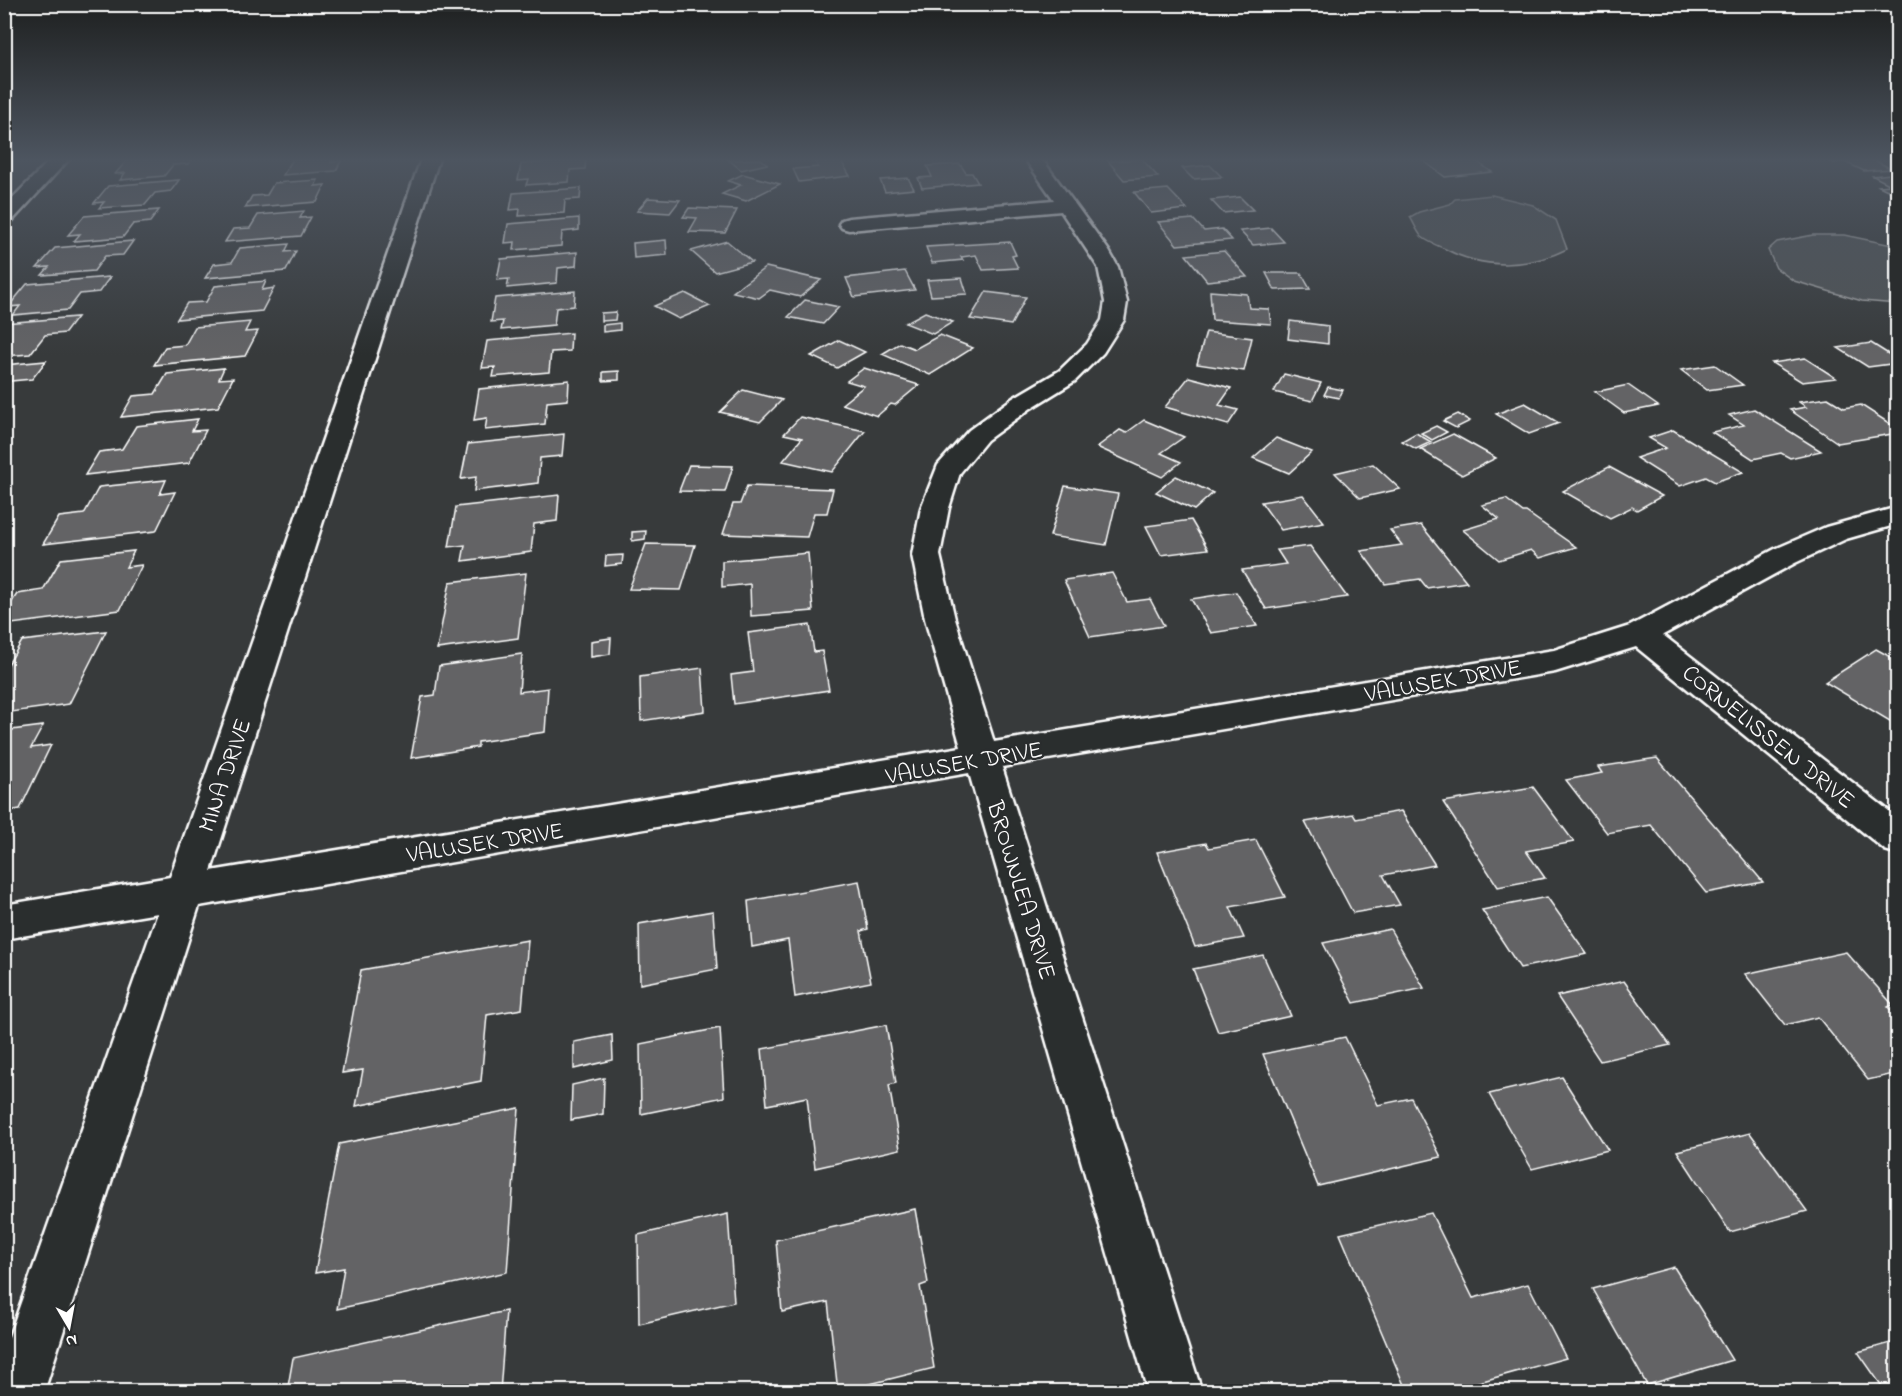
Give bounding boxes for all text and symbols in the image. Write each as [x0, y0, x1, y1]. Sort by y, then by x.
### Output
street label: VALUSEK DRIVE [1361, 651, 1525, 714]
street label: CORNELISSEN DRIVE [1673, 657, 1862, 819]
street label: MINA DRIVE [191, 714, 262, 837]
street label: VALUSEK DRIVE [882, 733, 1046, 796]
street label: BROWNLEA DRIVE [975, 796, 1063, 984]
street label: VALUSEK DRIVE [403, 815, 566, 874]
north arrow [39, 1297, 99, 1357]
text: N [64, 1327, 79, 1353]

